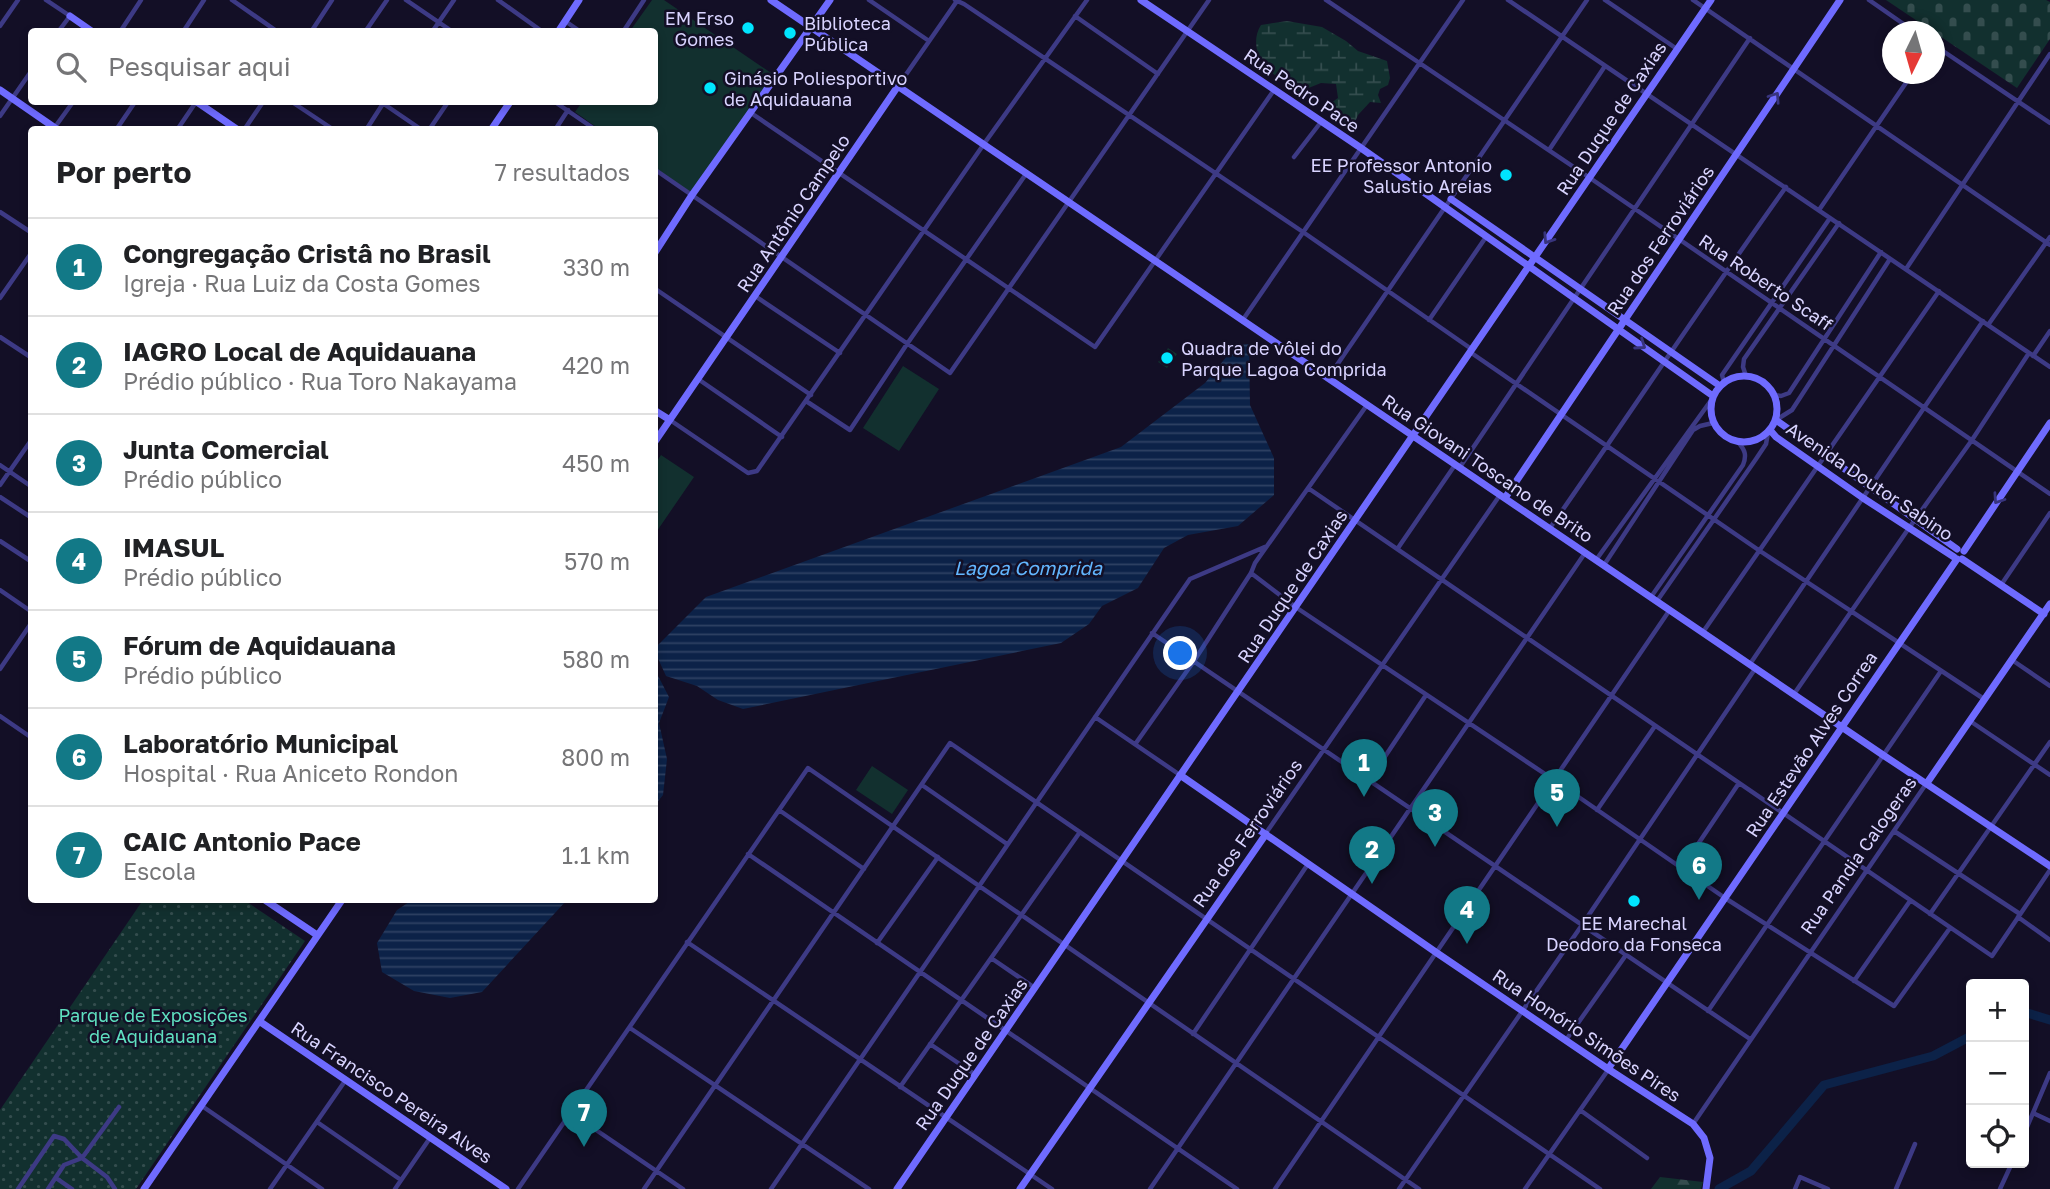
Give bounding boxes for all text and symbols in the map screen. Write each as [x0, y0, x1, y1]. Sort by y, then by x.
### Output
place label: EM Erso Gomes [665, 7, 734, 50]
place label: Biblioteca Pública [804, 12, 891, 55]
marker: EM Erso Gomes [740, 20, 756, 36]
north arrow [1882, 21, 1945, 84]
marker: Biblioteca Pública [782, 25, 798, 41]
search box [28, 28, 658, 105]
street label: Rua Duque de Caxias [1551, 37, 1671, 199]
street label: Rua Pedro Pace [1240, 43, 1364, 137]
icon: search [52, 48, 90, 86]
text: Pesquisar aqui [108, 51, 291, 82]
place label: Ginásio Poliesportivo de Aquidauana [724, 67, 907, 110]
marker: Ginásio Poliesportivo de Aquidauana [702, 80, 718, 96]
one-way arrow [1766, 92, 1779, 105]
street label: Rua Antônio Campelo [732, 130, 854, 296]
text: Por perto [56, 154, 191, 190]
place label: EE Professor Antonio Salustio Areias [1310, 154, 1492, 197]
text: 7 resultados [495, 158, 630, 186]
street label: Rua dos Ferroviários [1602, 161, 1718, 319]
marker: EE Professor Antonio Salustio Areias [1498, 167, 1514, 183]
street label: Rua Roberto Scaff [1695, 229, 1837, 335]
one-way arrow [1544, 231, 1557, 244]
text: Congregação Cristâ no Brasil [123, 238, 491, 269]
text: 1 [73, 253, 85, 281]
text: 330 m [563, 253, 630, 281]
text: Igreja · Rua Luiz da Costa Gomes [123, 269, 480, 297]
text: IAGRO Local de Aquidauana [123, 336, 476, 367]
place label: Quadra de vôlei do Parque Lagoa Comprida [1181, 337, 1387, 380]
one-way arrow [1633, 337, 1646, 349]
marker: Quadra de vôlei do Parque Lagoa Comprida [1159, 350, 1175, 366]
text: 2 [72, 351, 86, 379]
text: 420 m [562, 351, 630, 379]
text: Prédio público · Rua Toro Nakayama [123, 367, 517, 395]
street label: Rua Giovani Toscano de Brito [1378, 389, 1598, 547]
street label: Avenida Doutor Sabino [1783, 417, 1957, 545]
text: Junta Comercial [123, 434, 329, 465]
text: 3 [72, 449, 86, 477]
text: 450 m [562, 449, 630, 477]
text: Prédio público [123, 465, 282, 493]
one-way arrow [1994, 491, 2006, 504]
street label: Rua Duque de Caxias [1232, 505, 1352, 667]
text: IMASUL [123, 532, 224, 563]
text: 4 [72, 547, 86, 575]
text: 570 m [564, 547, 630, 575]
water label: Lagoa Comprida [954, 556, 1103, 579]
text: Prédio público [123, 563, 282, 591]
text: Fórum de Aquidauana [123, 630, 396, 661]
your location [1163, 636, 1197, 670]
text: 5 [72, 645, 86, 673]
text: 580 m [562, 645, 630, 673]
street label: Rua Estevão Alves Correa [1741, 647, 1881, 841]
text: Prédio público [123, 661, 282, 689]
text: Laboratório Municipal [123, 728, 398, 759]
pin: 1 [1341, 739, 1387, 797]
text: 6 [72, 743, 86, 771]
text: 800 m [561, 743, 630, 771]
street label: Rua dos Ferroviários [1188, 755, 1306, 911]
text: Hospital · Rua Aniceto Rondon [123, 759, 458, 787]
pin: 5 [1534, 769, 1580, 827]
street label: Rua Pandia Calogeras [1795, 772, 1921, 938]
pin: 3 [1412, 789, 1458, 847]
text: CAIC Antonio Pace [123, 826, 361, 857]
pin: 2 [1349, 826, 1395, 884]
text: 7 [73, 841, 85, 869]
text: 1.1 km [562, 841, 630, 869]
pin: 6 [1676, 842, 1722, 900]
text: Escola [123, 857, 196, 885]
pin: 4 [1444, 886, 1490, 944]
marker: EE Marechal Deodoro da Fonseca [1626, 893, 1642, 909]
place label: EE Marechal Deodoro da Fonseca [1546, 912, 1722, 955]
street label: Rua Honório Simões Pires [1489, 964, 1685, 1106]
street label: Rua Duque de Caxias [910, 974, 1032, 1134]
map controls [1966, 979, 2029, 1168]
button: + [1966, 979, 2029, 1042]
park label: Parque de Exposições de Aquidauana [58, 1004, 248, 1047]
street label: Rua Francisco Pereira Alves [287, 1016, 497, 1168]
button: − [1966, 1042, 2029, 1105]
pin: 7 [561, 1089, 607, 1147]
button: locate [1966, 1105, 2029, 1168]

